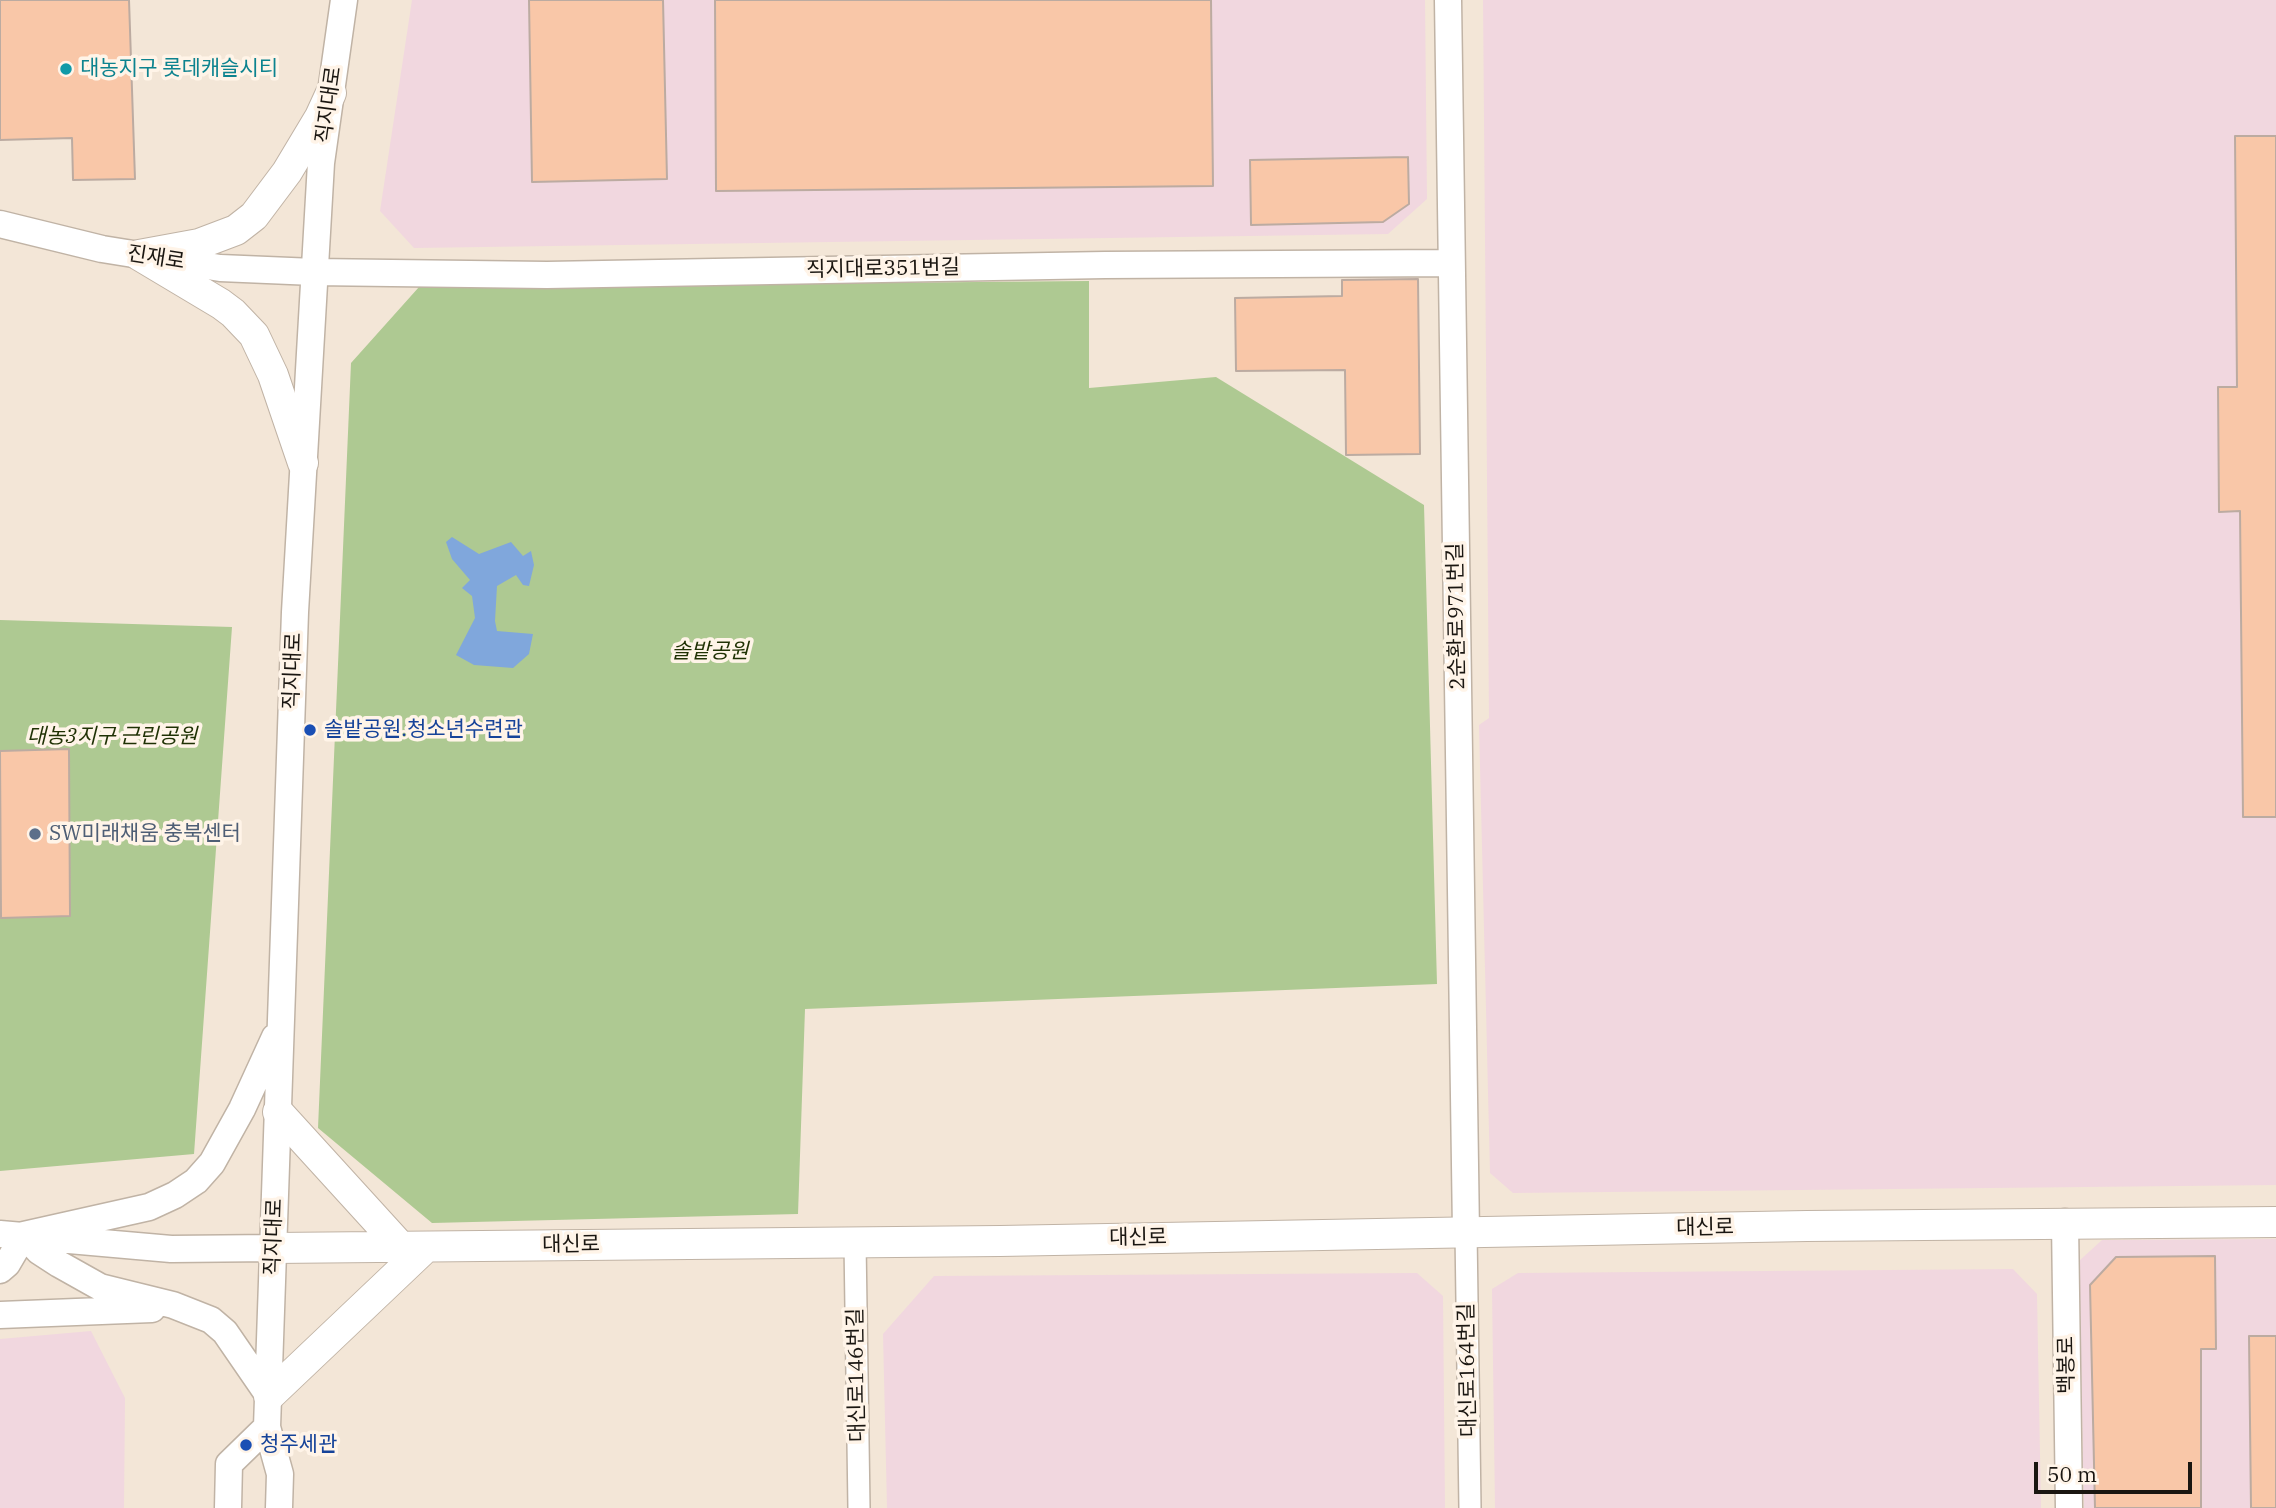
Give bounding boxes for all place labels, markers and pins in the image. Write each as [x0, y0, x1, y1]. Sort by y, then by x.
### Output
place label: 대농지구 롯데캐슬시티 [80, 56, 278, 82]
marker: 대농지구 롯데캐슬시티 [58, 61, 74, 77]
place label: 솔밭공원.청소년수련관 [324, 717, 523, 743]
marker: 솔밭공원.청소년수련관 [302, 722, 318, 738]
place label: SW미래채움 충북센터 [49, 821, 241, 847]
marker: SW미래채움 충북센터 [27, 826, 43, 842]
place label: 청주세관 [260, 1432, 337, 1458]
marker: 청주세관 [238, 1437, 254, 1453]

